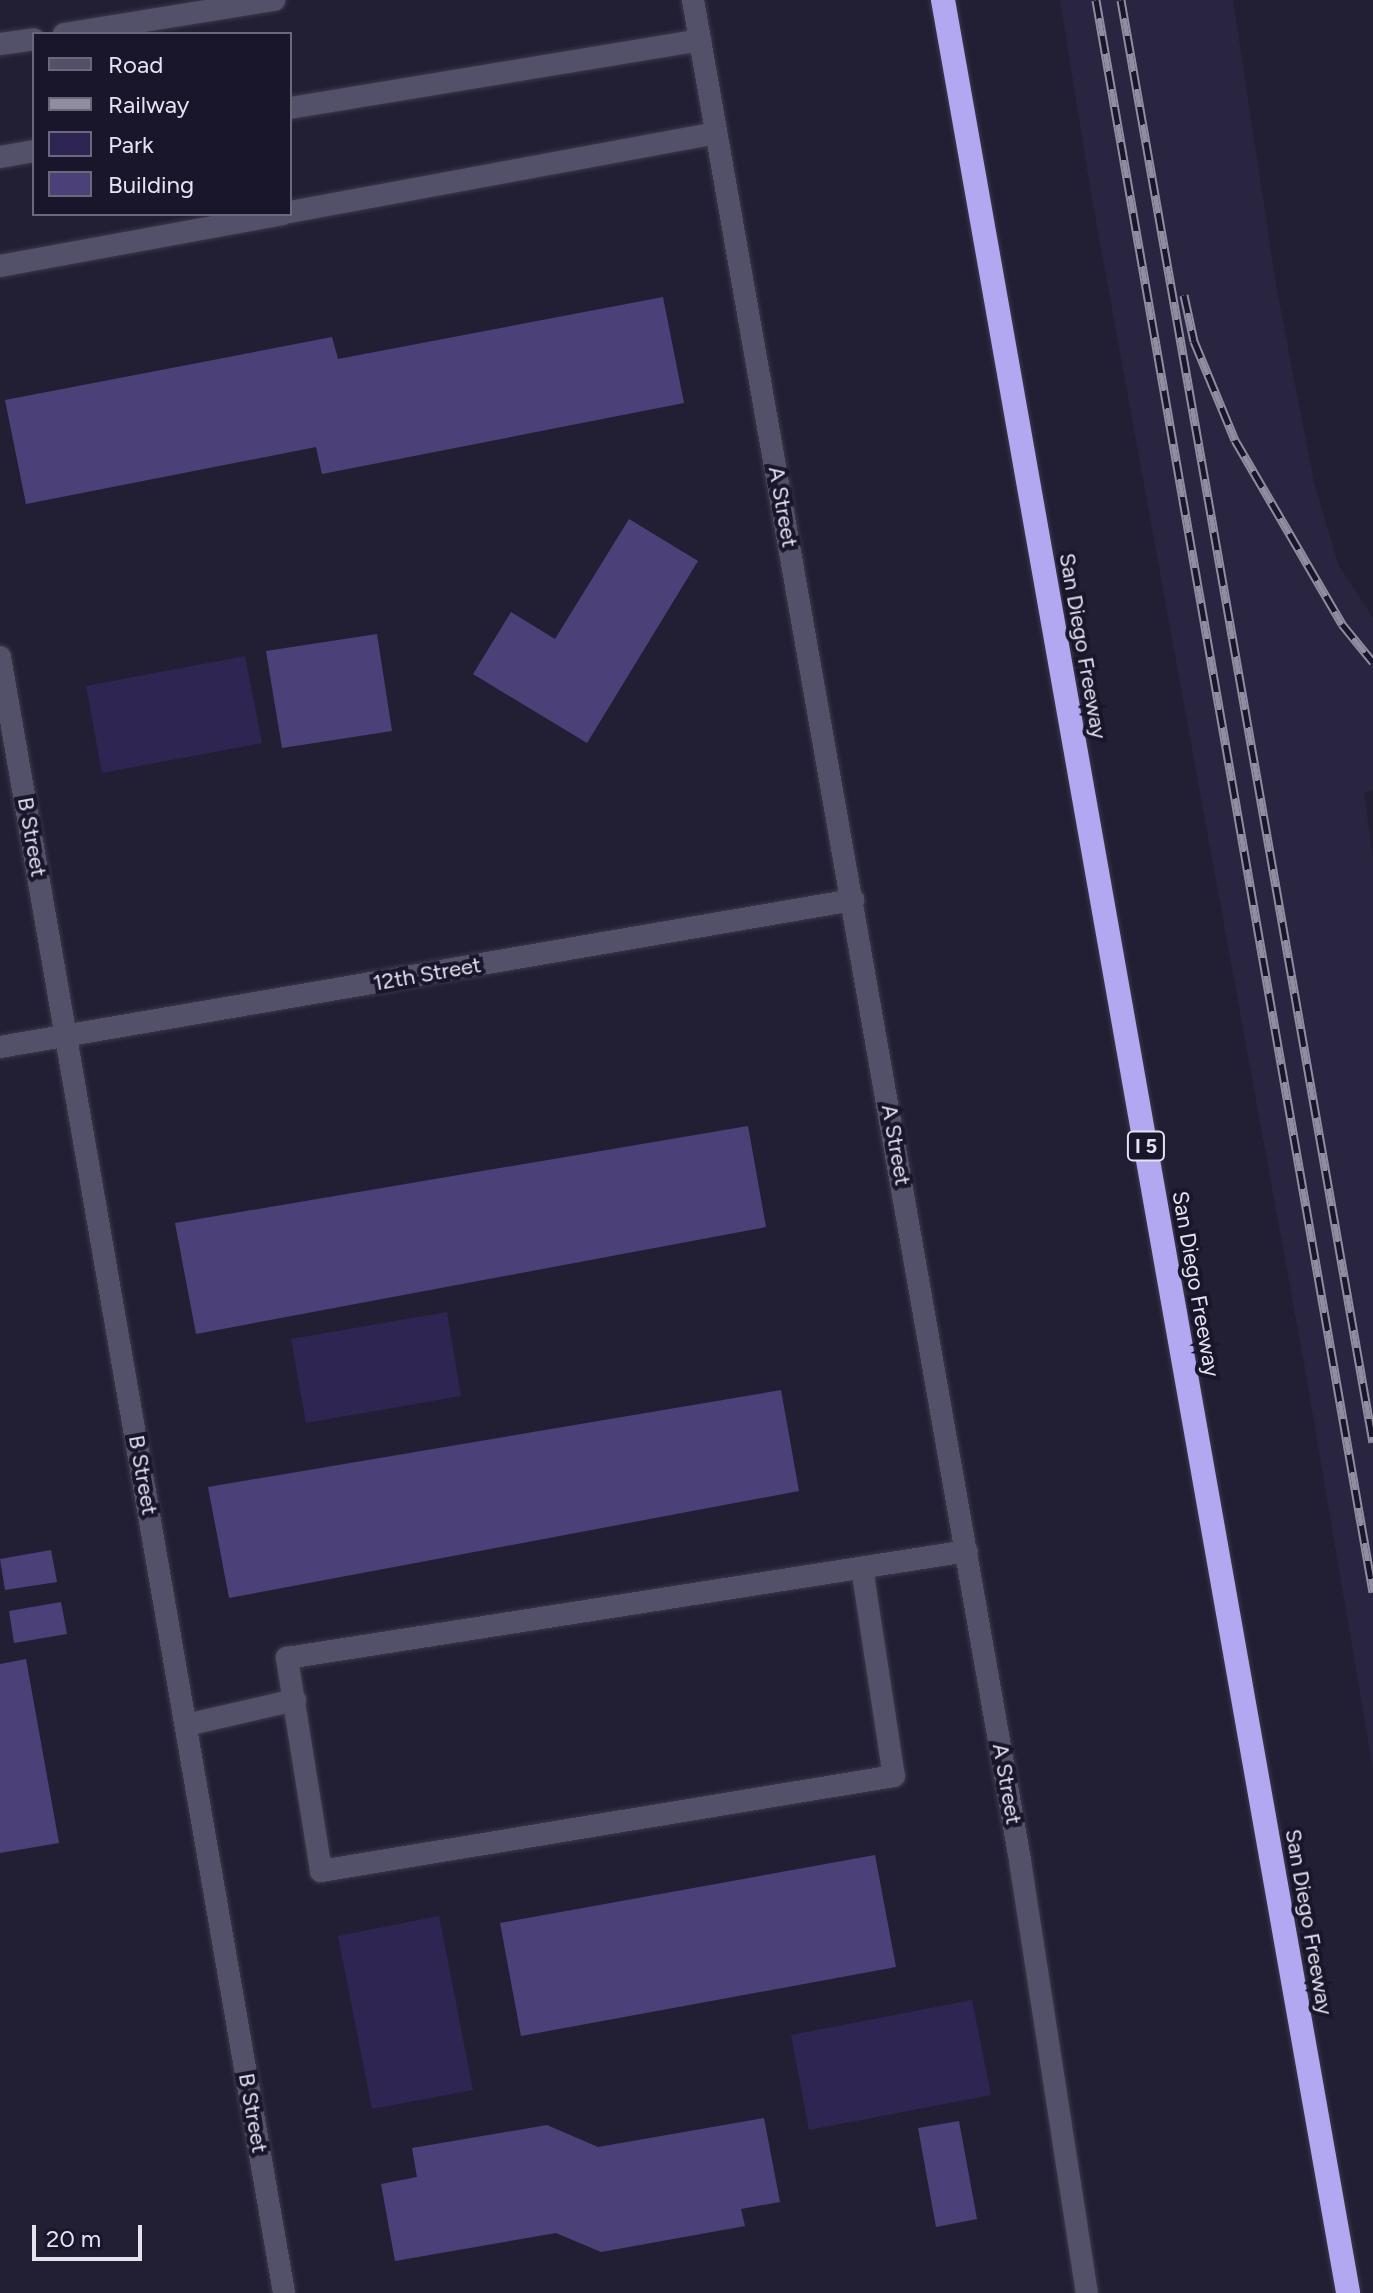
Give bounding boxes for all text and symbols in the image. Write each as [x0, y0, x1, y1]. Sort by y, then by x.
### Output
legend [32, 32, 292, 216]
text: Road [108, 50, 163, 79]
text: Railway [108, 90, 189, 119]
text: Park [108, 130, 154, 159]
text: Building [108, 170, 194, 199]
street label: A Street [763, 464, 803, 550]
street label: San Diego Freeway [1054, 551, 1112, 741]
street label: B Street [12, 795, 52, 879]
street label: 12th Street [371, 952, 483, 996]
street label: A Street [876, 1102, 916, 1188]
road number: I 5 [1126, 1130, 1166, 1162]
street label: San Diego Freeway [1167, 1189, 1225, 1379]
street label: B Street [123, 1433, 163, 1517]
street label: A Street [987, 1741, 1027, 1827]
street label: San Diego Freeway [1280, 1827, 1338, 2017]
street label: B Street [233, 2071, 273, 2155]
scale bar [36, 2209, 146, 2259]
text: 20 m [46, 2224, 101, 2253]

